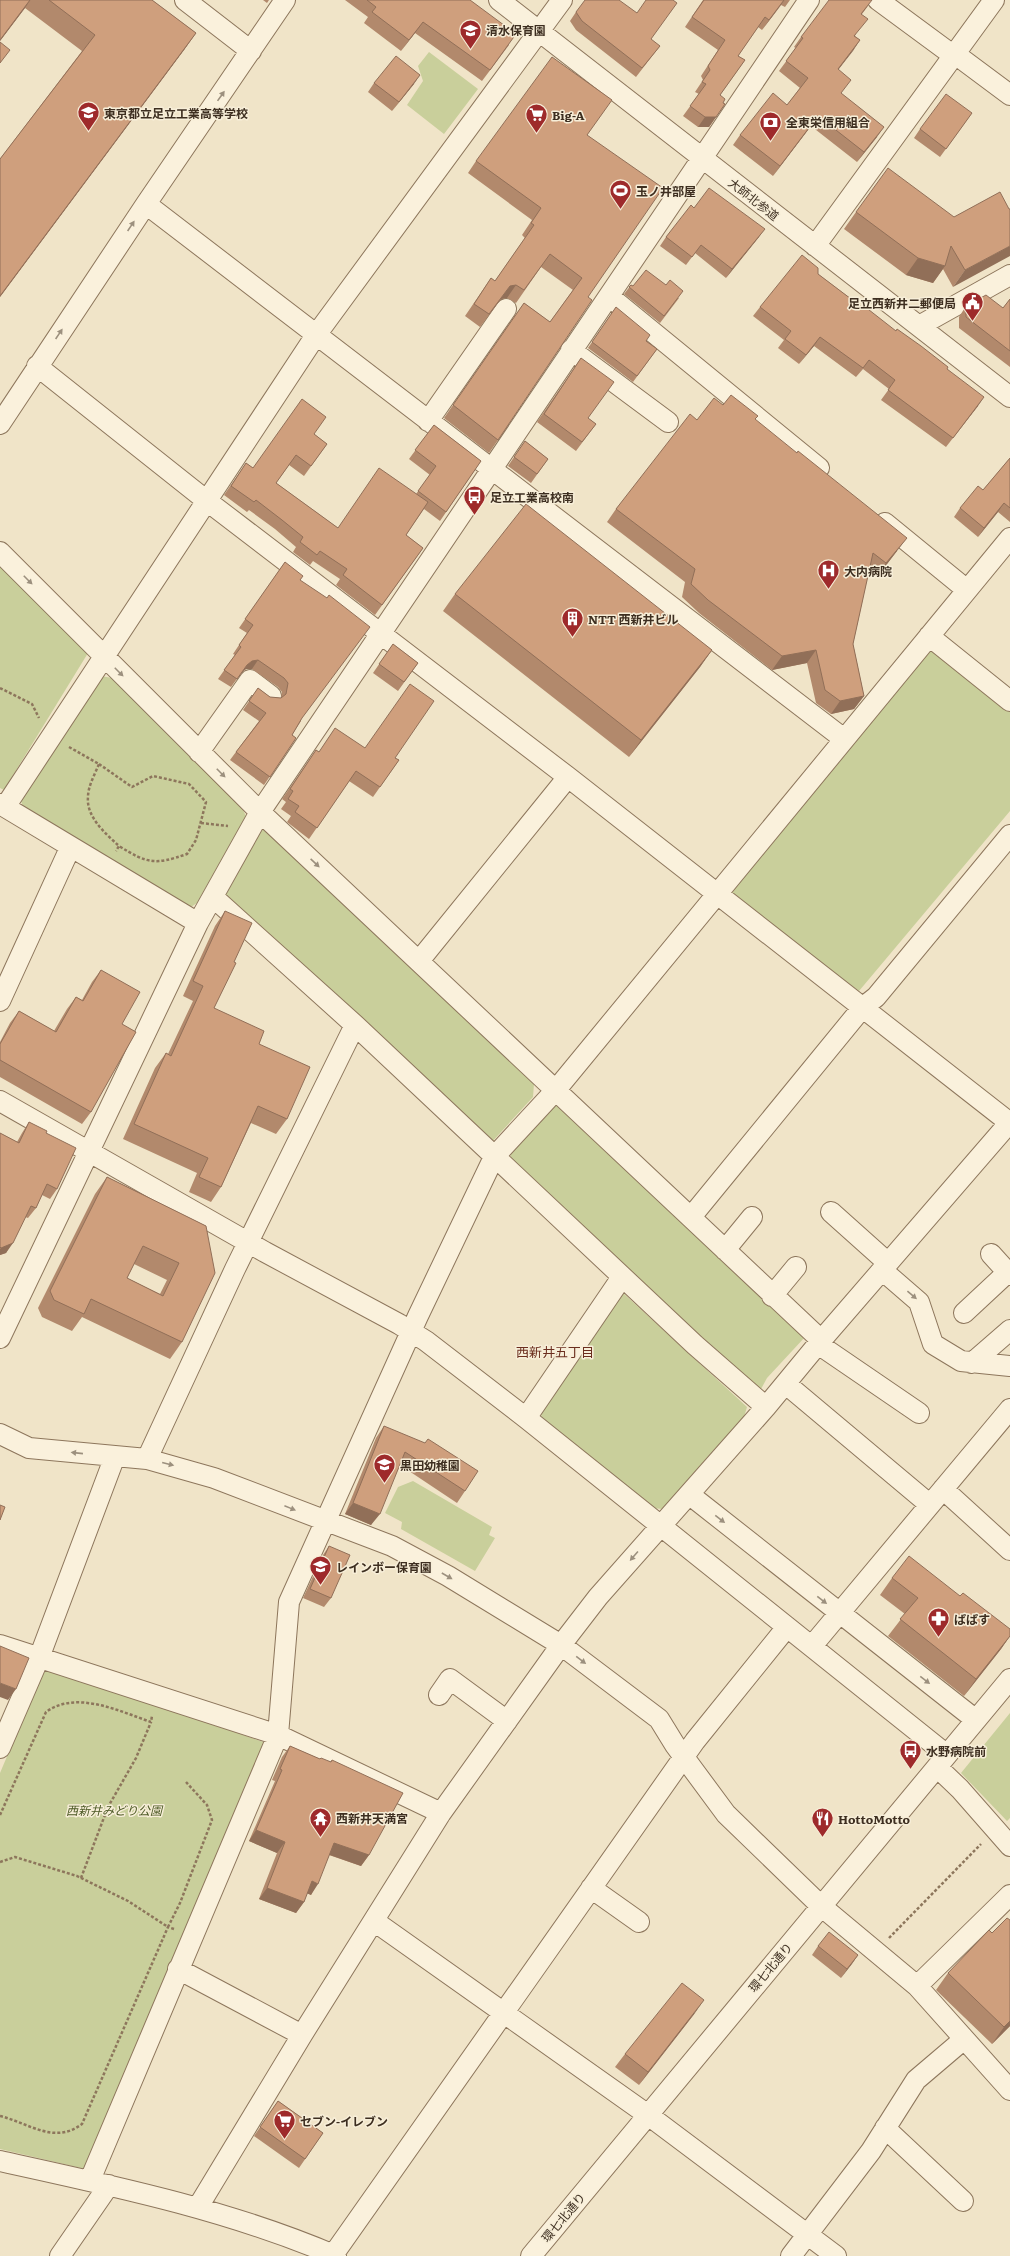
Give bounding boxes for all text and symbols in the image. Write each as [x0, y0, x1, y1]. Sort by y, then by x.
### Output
school or university icon: 清水保育園 [457, 17, 483, 50]
place label: 清水保育園 [486, 21, 546, 39]
one-way arrow [217, 90, 225, 101]
school or university icon: 東京都立足立工業高等学校 [75, 100, 101, 133]
supermarket icon: Big-A [524, 102, 550, 135]
place label: 東京都立足立工業高等学校 [104, 104, 248, 122]
place label: Big-A [552, 106, 585, 124]
bank icon: 全東栄信用組合 [757, 109, 783, 142]
place label: 全東栄信用組合 [786, 113, 870, 131]
street label: 大師北参道 [725, 173, 783, 225]
sports icon: 玉ノ井部屋 [607, 178, 633, 211]
place label: 玉ノ井部屋 [636, 182, 696, 200]
one-way arrow [127, 221, 135, 231]
public building icon: 足立西新井二郵便局 [959, 290, 985, 323]
place label: 足立西新井二郵便局 [848, 294, 956, 312]
one-way arrow [55, 329, 63, 339]
bus stop icon: 足立工業高校南 [461, 484, 487, 517]
place label: 足立工業高校南 [490, 488, 574, 506]
hospital icon: 大内病院 [815, 558, 841, 591]
place label: 大内病院 [844, 562, 892, 580]
one-way arrow [23, 575, 33, 585]
building icon: NTT 西新井ビル [559, 606, 585, 639]
place label: NTT 西新井ビル [588, 610, 678, 628]
one-way arrow [115, 667, 124, 677]
one-way arrow [216, 768, 226, 778]
one-way arrow [310, 859, 320, 868]
one-way arrow [906, 1291, 917, 1300]
district label: 西新井五丁目 [516, 1342, 594, 1361]
one-way arrow [70, 1449, 83, 1456]
school or university icon: 黒田幼稚園 [372, 1452, 398, 1485]
place label: 黒田幼稚園 [400, 1456, 460, 1474]
one-way arrow [162, 1461, 174, 1467]
one-way arrow [284, 1505, 296, 1511]
one-way arrow [715, 1515, 726, 1524]
one-way arrow [630, 1551, 639, 1561]
school or university icon: レインボー保育園 [308, 1554, 334, 1587]
place label: レインボー保育園 [336, 1558, 432, 1576]
one-way arrow [441, 1572, 453, 1579]
one-way arrow [817, 1595, 828, 1604]
pharmacy icon: ぱぱす [925, 1606, 951, 1639]
place label: ぱぱす [954, 1610, 990, 1628]
one-way arrow [576, 1656, 587, 1664]
one-way arrow [919, 1675, 930, 1684]
bus stop icon: 水野病院前 [897, 1738, 923, 1771]
place label: 水野病院前 [926, 1742, 986, 1760]
park label: 西新井みどり公園 [66, 1801, 164, 1819]
temple icon: 西新井天満宮 [307, 1805, 333, 1838]
restaurant icon: HottoMotto [810, 1806, 836, 1839]
place label: 西新井天満宮 [336, 1809, 408, 1827]
place label: HottoMotto [838, 1810, 911, 1828]
street label: 環七北通り [744, 1938, 796, 1996]
supermarket icon: セブン-イレブン [272, 2108, 298, 2141]
place label: セブン-イレブン [300, 2112, 388, 2130]
street label: 環七北通り [537, 2188, 589, 2246]

